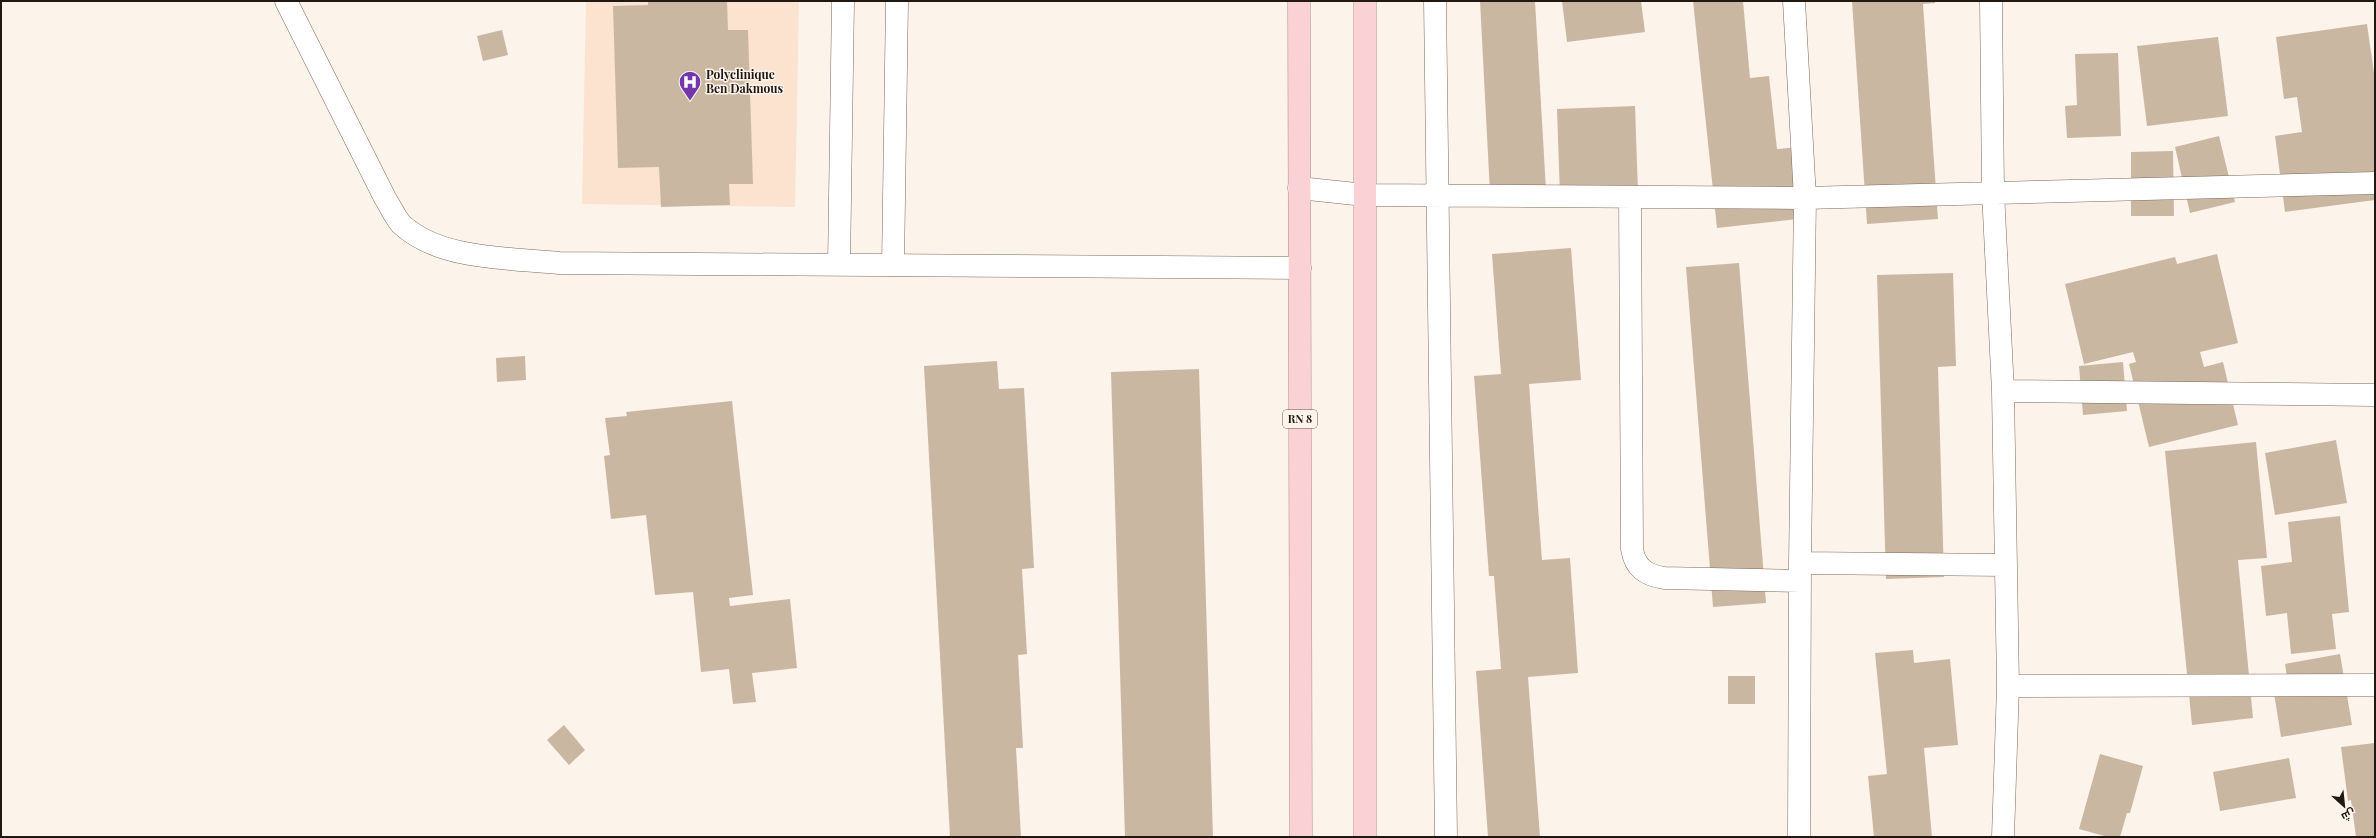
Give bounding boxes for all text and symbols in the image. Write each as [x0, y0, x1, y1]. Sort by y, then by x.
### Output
place label: Polyclinique Ben Dakmous [706, 66, 784, 96]
hospital icon: Polyclinique Ben Dakmous [677, 69, 703, 102]
road number: RN 8 [1283, 410, 1317, 428]
north arrow [2324, 786, 2364, 826]
text: ش [2339, 805, 2358, 825]

